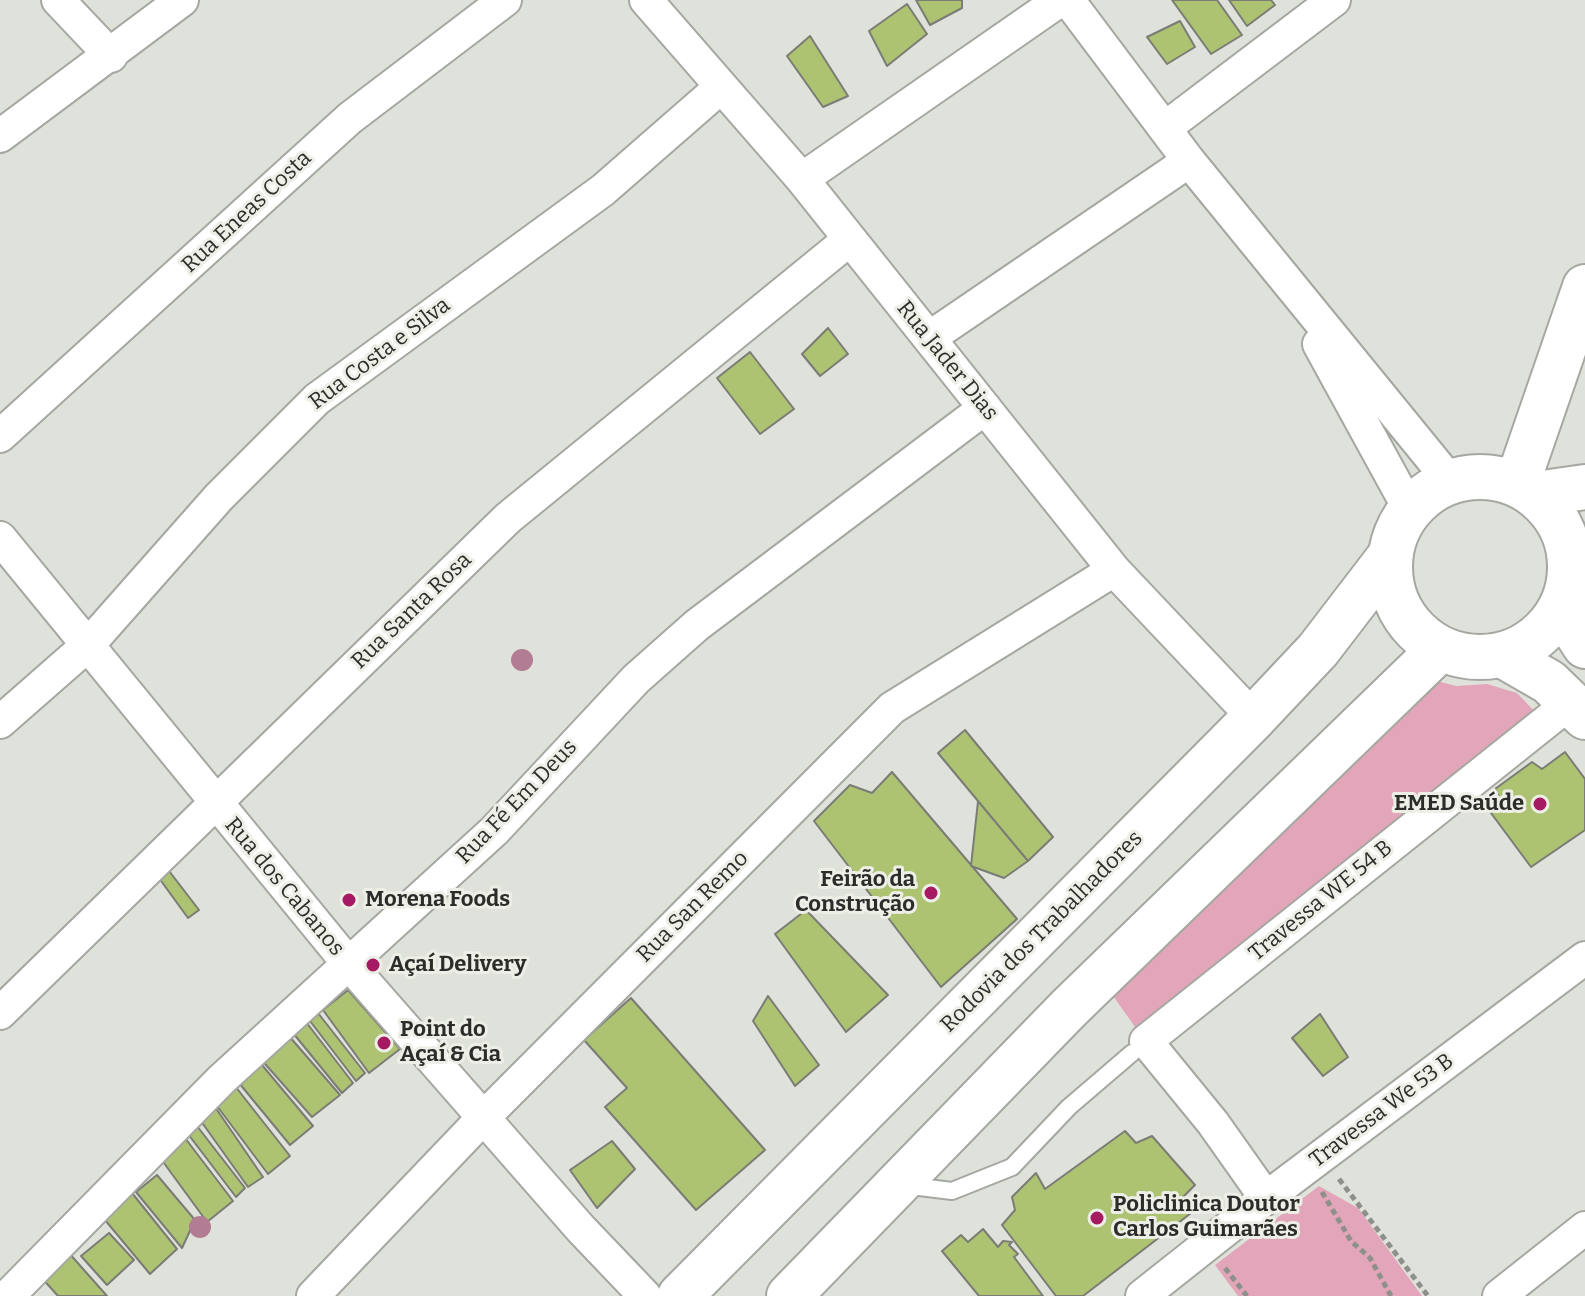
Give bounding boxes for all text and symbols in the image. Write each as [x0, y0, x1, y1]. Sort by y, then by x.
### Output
street label: Rua Eneas Costa [177, 145, 317, 279]
street label: Rua Costa e Silva [304, 292, 456, 416]
street label: Rua Jader Dias [891, 296, 1003, 426]
street label: Rua Santa Rosa [347, 547, 477, 675]
street label: Rua Fé Em Deus [451, 734, 583, 870]
place label: EMED Saúde [1394, 791, 1524, 817]
marker: EMED Saúde [1531, 795, 1549, 813]
street label: Rua dos Cabanos [218, 812, 350, 962]
street label: Rodovia dos Trabalhadores [936, 826, 1148, 1038]
street label: Travessa WE 54 B [1244, 835, 1398, 967]
street label: Rua San Remo [632, 846, 754, 968]
place label: Feirão da Construção [795, 867, 915, 918]
marker: Feirão da Construção [922, 884, 940, 902]
place label: Morena Foods [365, 887, 510, 913]
marker: Morena Foods [340, 891, 358, 909]
place label: Açaí Delivery [389, 952, 526, 978]
marker: Açaí Delivery [364, 956, 382, 974]
place label: Point do Açaí & Cia [400, 1017, 501, 1068]
marker: Point do Açaí & Cia [375, 1034, 393, 1052]
street label: Travessa We 53 B [1305, 1048, 1459, 1174]
place label: Policlinica Doutor Carlos Guimarães [1113, 1192, 1300, 1244]
marker: Policlinica Doutor Carlos Guimarães [1088, 1209, 1106, 1227]

